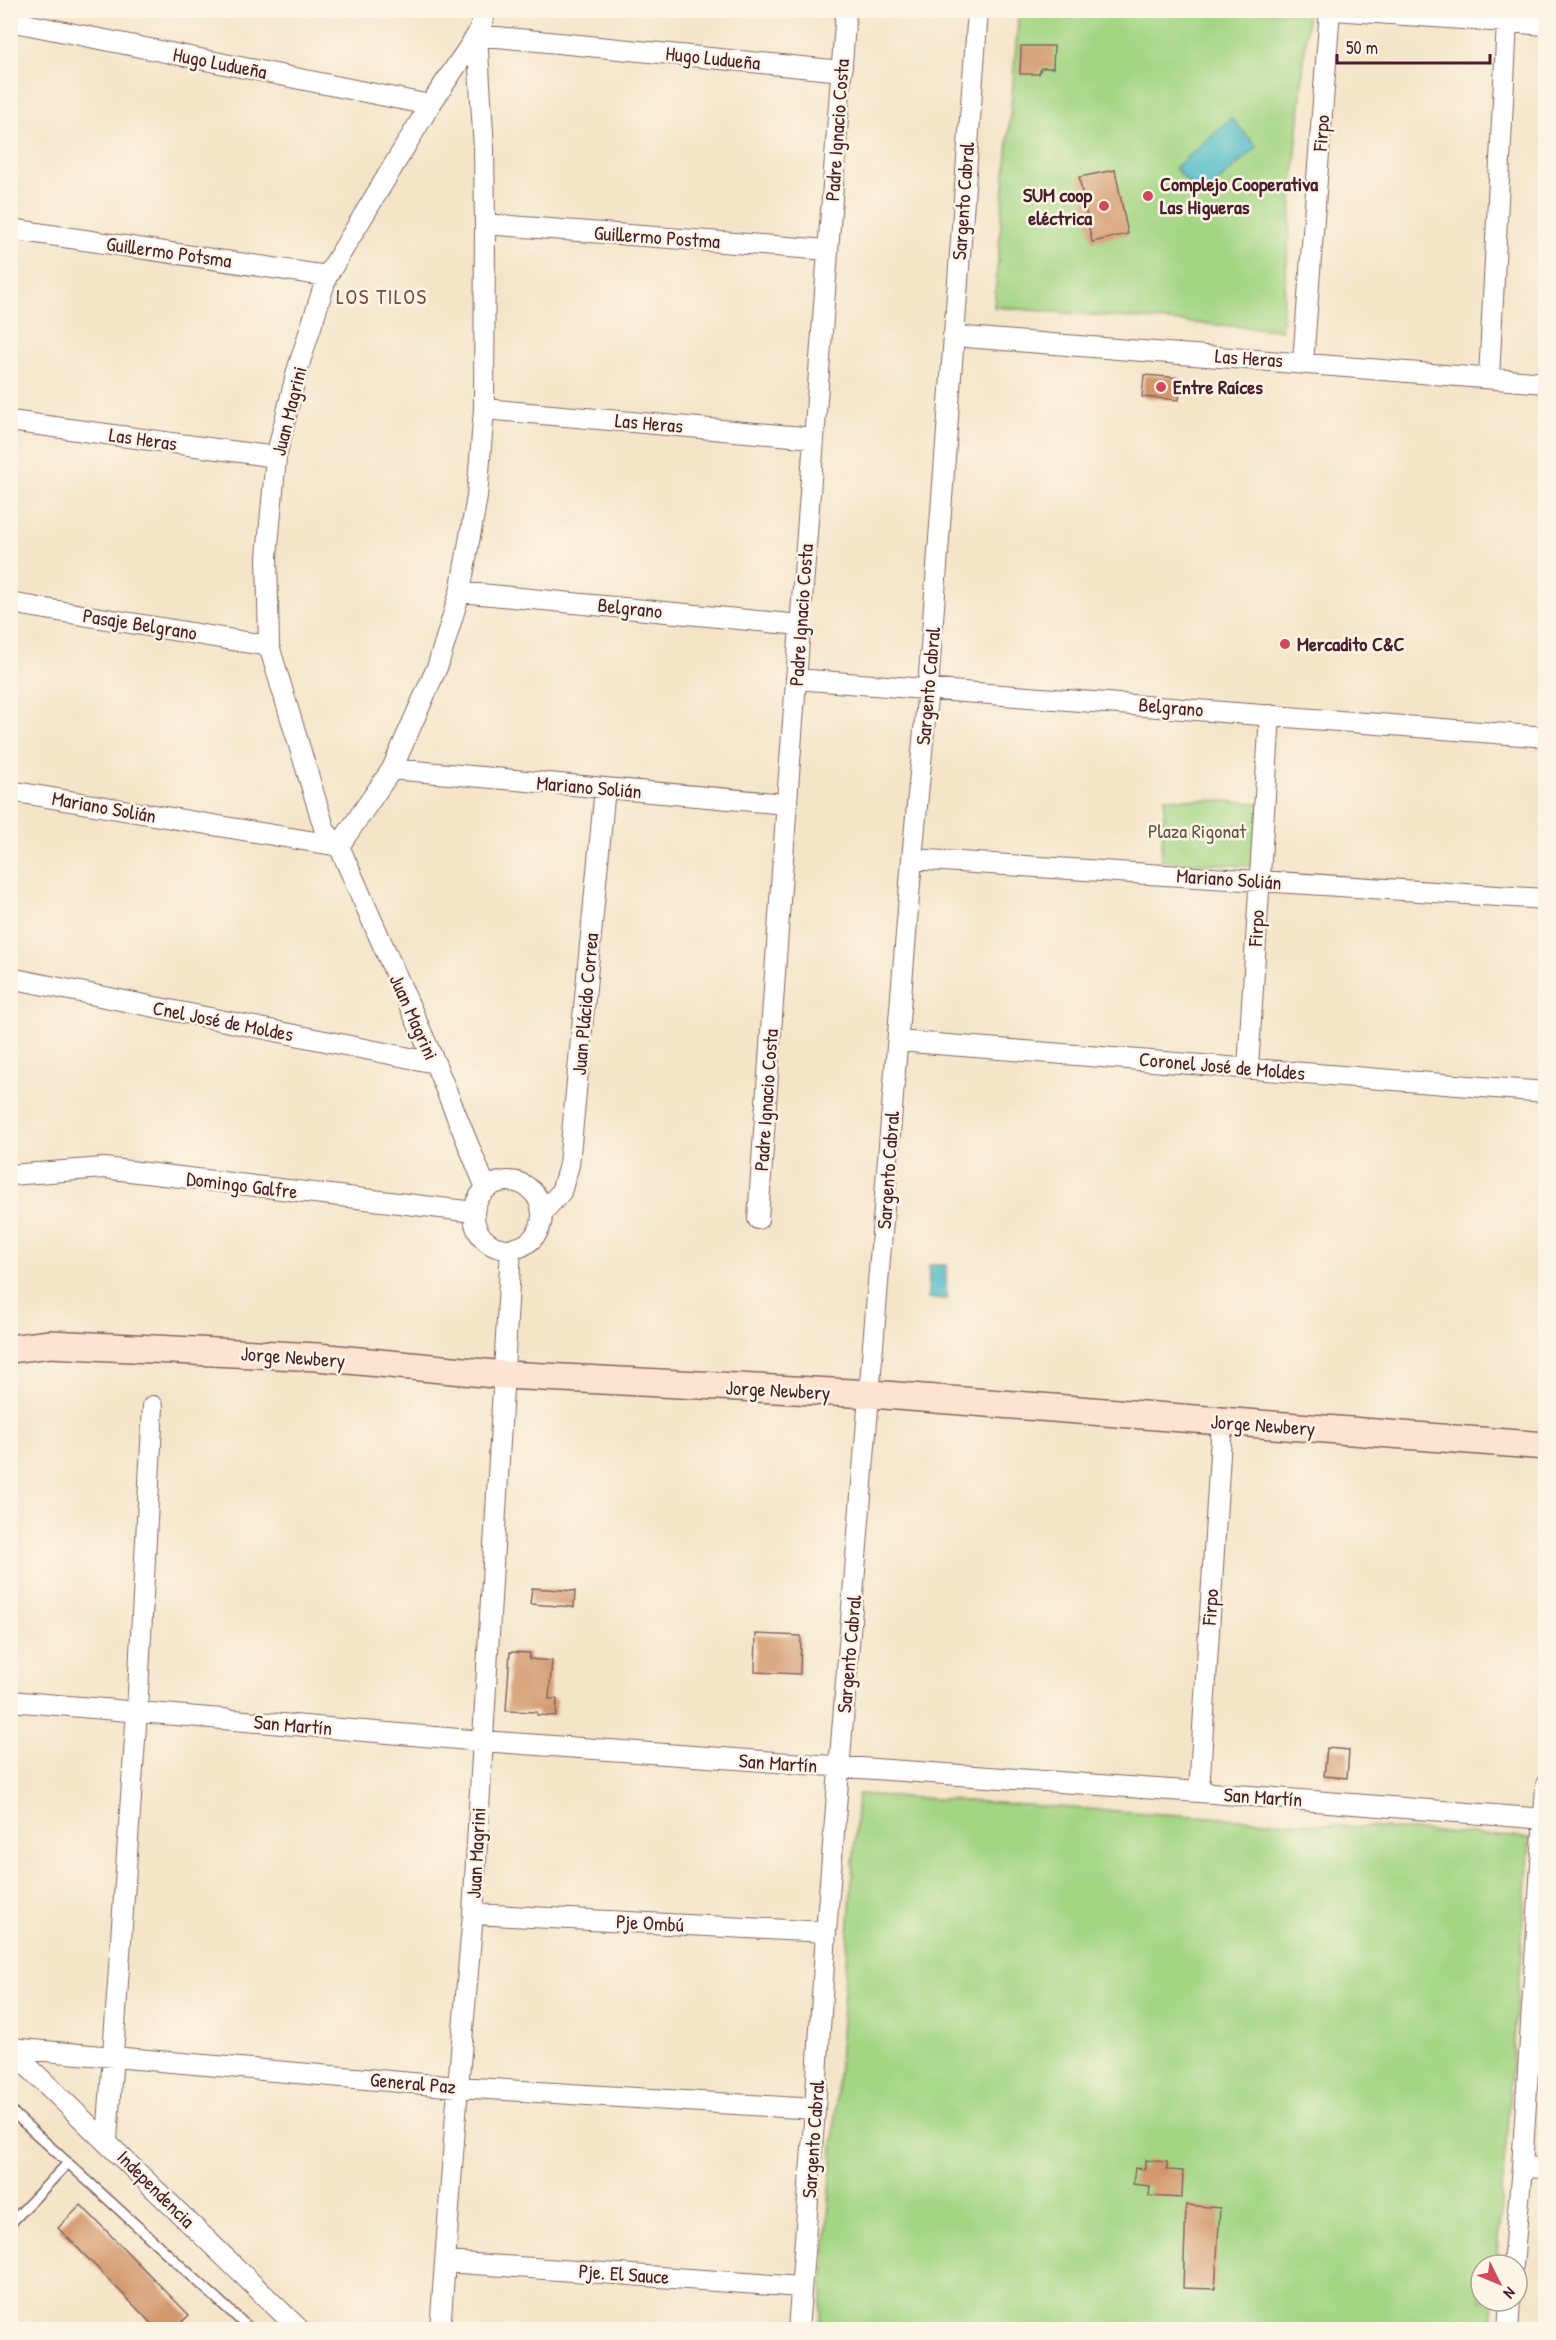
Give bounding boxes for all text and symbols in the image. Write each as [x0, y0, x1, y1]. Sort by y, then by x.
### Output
scale bar [1337, 27, 1490, 65]
text: 50 m [1346, 35, 1378, 60]
street label: Hugo Ludueña [664, 39, 762, 76]
street label: Hugo Ludueña [171, 40, 269, 85]
street label: Padre Ignacio Costa [818, 58, 855, 202]
street label: Firpo [1306, 114, 1335, 153]
street label: Sargento Cabral [945, 140, 980, 261]
place label: Complejo Cooperativa Las Higueras [1160, 170, 1318, 221]
place label: SUM coop eléctrica [1023, 181, 1092, 231]
marker: Complejo Cooperativa Las Higueras [1141, 189, 1155, 203]
marker: SUM coop eléctrica [1097, 199, 1111, 213]
street label: Guillermo Postma [593, 219, 721, 254]
street label: Guillermo Potsma [105, 229, 234, 274]
district label: LOS TILOS [336, 282, 428, 311]
street label: Las Heras [1214, 342, 1284, 373]
street label: Juan Magrini [264, 363, 313, 458]
place label: Entre Raíces [1173, 373, 1263, 400]
marker: Entre Raíces [1154, 380, 1168, 394]
street label: Las Heras [614, 406, 684, 439]
street label: Las Heras [107, 420, 179, 457]
street label: Padre Ignacio Costa [782, 543, 819, 687]
street label: Belgrano [596, 591, 664, 624]
street label: Pasaje Belgrano [81, 601, 199, 646]
street label: Sargento Cabral [909, 625, 946, 746]
place label: Mercadito C&C [1297, 630, 1405, 657]
marker: Mercadito C&C [1278, 637, 1292, 651]
street label: Belgrano [1138, 690, 1205, 723]
street label: Mariano Solián [535, 768, 643, 805]
street label: Mariano Solián [50, 784, 158, 829]
park label: Plaza Rigonat [1148, 817, 1247, 844]
street label: Mariano Solián [1176, 861, 1283, 896]
street label: Firpo [1241, 909, 1270, 948]
street label: Juan Plácido Correa [565, 932, 604, 1076]
street label: Juan Magrini [384, 970, 445, 1064]
street label: Cnel José de Moldes [150, 994, 296, 1047]
street label: Padre Ignacio Costa [747, 1028, 784, 1172]
street label: Coronel José de Moldes [1138, 1045, 1306, 1086]
street label: Sargento Cabral [870, 1109, 905, 1230]
street label: Domingo Galfre [185, 1164, 299, 1205]
street label: Jorge Newbery [240, 1339, 346, 1374]
street label: Jorge Newbery [725, 1373, 831, 1406]
street label: Jorge Newbery [1210, 1407, 1316, 1442]
street label: Firpo [1195, 1588, 1224, 1627]
street label: Sargento Cabral [830, 1593, 867, 1714]
street label: San Martín [253, 1708, 333, 1741]
street label: San Martín [738, 1746, 818, 1779]
street label: San Martín [1223, 1780, 1303, 1813]
street label: Juan Magrini [460, 1807, 491, 1899]
street label: Pje Ombú [615, 1907, 685, 1938]
street label: General Paz [369, 2065, 458, 2100]
street label: Sargento Cabral [795, 2078, 830, 2199]
street label: Independencia [111, 2144, 201, 2234]
north arrow [1469, 2253, 1529, 2313]
street label: Pje. El Sauce [578, 2257, 670, 2290]
text: N [1499, 2283, 1521, 2304]

